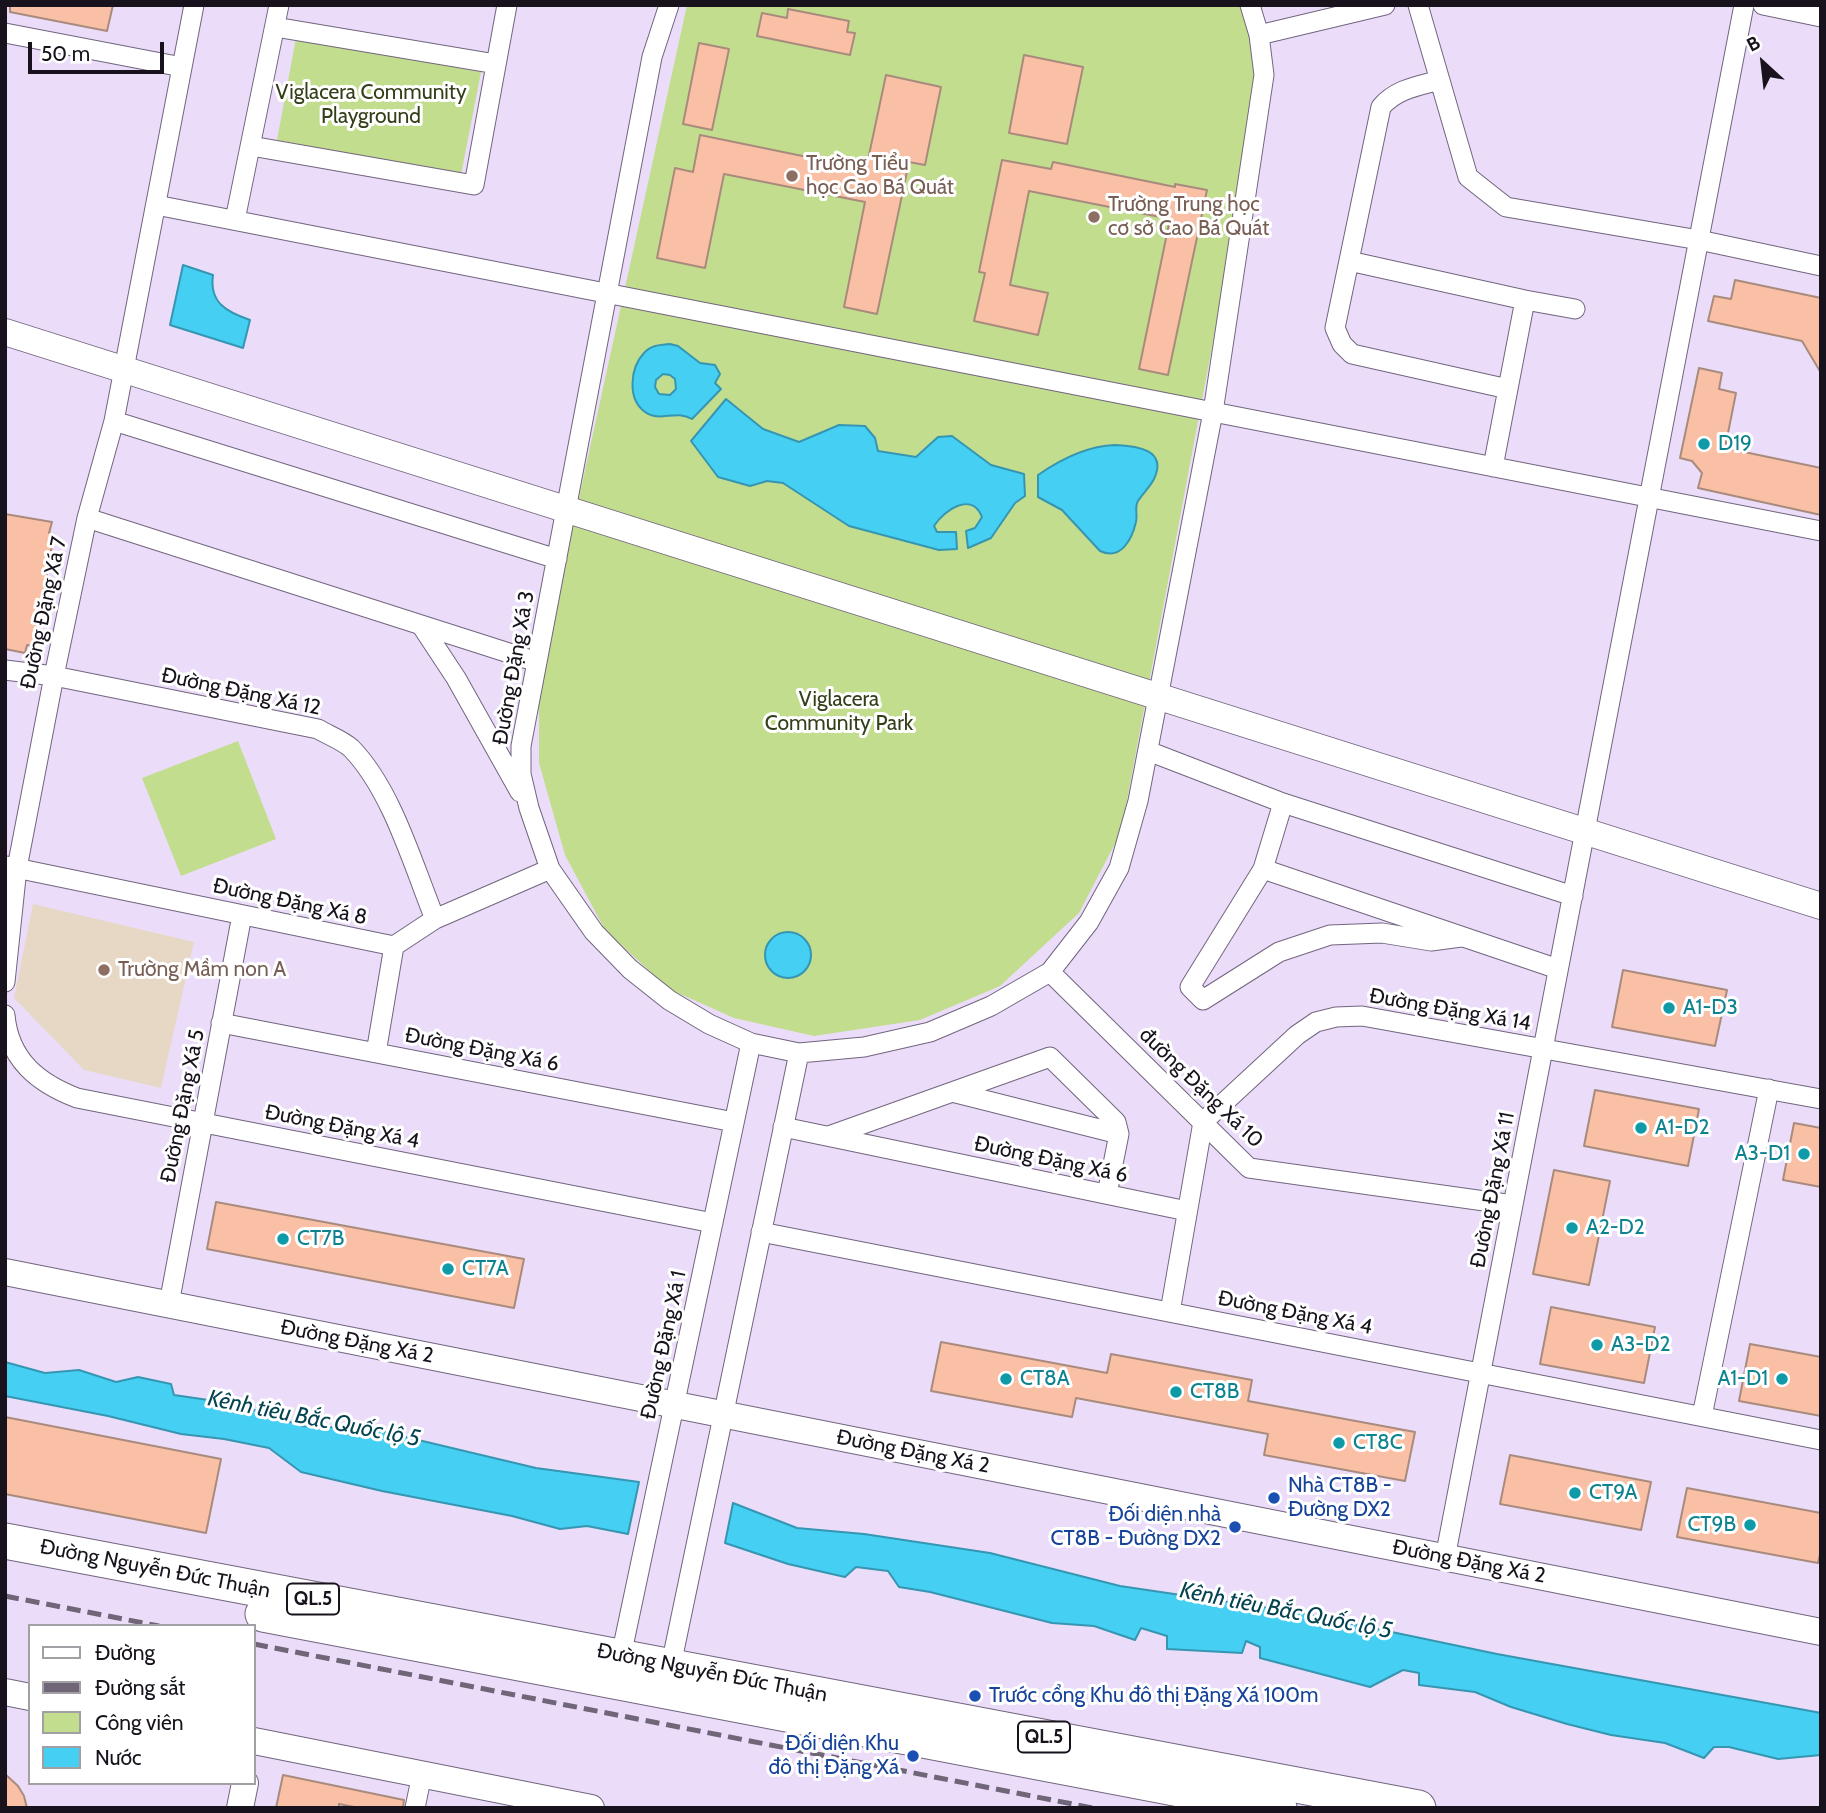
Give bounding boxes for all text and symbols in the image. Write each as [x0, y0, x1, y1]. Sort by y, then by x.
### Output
scale bar [32, 28, 168, 72]
north arrow [1728, 28, 1798, 98]
text: B [1743, 31, 1764, 57]
text: 50 m [41, 41, 90, 66]
park label: Viglacera Community Playground [275, 80, 467, 130]
place label: Trường Tiểu học Cao Bá Quát [806, 151, 954, 201]
marker: Trường Tiểu học Cao Bá Quát [784, 168, 800, 184]
place label: Trường Trung học cơ sở Cao Bá Quát [1108, 192, 1269, 242]
marker: Trường Trung học cơ sở Cao Bá Quát [1086, 209, 1102, 225]
place label: D19 [1718, 431, 1752, 457]
marker: D19 [1696, 436, 1712, 452]
street label: Đường Đặng Xá 7 [16, 535, 72, 691]
street label: Đường Đặng Xá 3 [488, 589, 540, 747]
street label: Đường Đặng Xá 12 [159, 663, 323, 721]
park label: Viglacera Community Park [765, 687, 913, 737]
street label: Đường Đặng Xá 8 [211, 873, 369, 931]
place label: Trường Mầm non A [118, 957, 286, 983]
marker: Trường Mầm non A [96, 962, 112, 978]
street label: Đường Đặng Xá 14 [1367, 983, 1533, 1037]
place label: A1-D3 [1683, 995, 1738, 1021]
marker: A1-D3 [1661, 1000, 1677, 1016]
street label: Đường Đặng Xá 6 [403, 1023, 561, 1077]
street label: đường Đặng Xá 10 [1134, 1023, 1268, 1153]
street label: Đường Đặng Xá 5 [156, 1027, 210, 1185]
street label: Đường Đặng Xá 4 [263, 1100, 421, 1154]
street label: Đường Đặng Xá 11 [1466, 1110, 1520, 1270]
place label: A1-D2 [1655, 1115, 1710, 1141]
marker: A1-D2 [1633, 1120, 1649, 1136]
street label: Đường Đặng Xá 6 [972, 1131, 1130, 1189]
place label: A3-D1 [1735, 1141, 1790, 1167]
marker: A3-D1 [1796, 1146, 1812, 1162]
place label: A2-D2 [1586, 1215, 1645, 1241]
marker: A2-D2 [1564, 1220, 1580, 1236]
place label: CT7B [297, 1226, 344, 1252]
marker: CT7B [275, 1231, 291, 1247]
place label: CT7A [462, 1256, 509, 1282]
marker: CT7A [440, 1261, 456, 1277]
street label: Đường Đặng Xá 1 [636, 1268, 692, 1422]
street label: Đường Đặng Xá 4 [1216, 1286, 1374, 1340]
street label: Đường Đặng Xá 2 [278, 1315, 436, 1369]
place label: A3-D2 [1611, 1332, 1670, 1358]
marker: A3-D2 [1589, 1337, 1605, 1353]
place label: CT8A [1020, 1366, 1070, 1392]
place label: A1-D1 [1718, 1366, 1768, 1392]
marker: CT8A [998, 1371, 1014, 1387]
marker: A1-D1 [1774, 1371, 1790, 1387]
place label: CT8B [1190, 1379, 1239, 1405]
marker: CT8B [1168, 1384, 1184, 1400]
water label: Kênh tiêu Bắc Quốc lộ 5 [205, 1385, 423, 1453]
street label: Đường Đặng Xá 2 [834, 1425, 992, 1479]
place label: CT8C [1353, 1430, 1403, 1456]
marker: CT8C [1331, 1435, 1347, 1451]
place label: Nhà CT8B - Đường DX2 [1288, 1473, 1392, 1523]
place label: CT9A [1589, 1480, 1637, 1506]
marker: CT9A [1567, 1485, 1583, 1501]
marker: Nhà CT8B - Đường DX2 [1266, 1490, 1282, 1506]
place label: Đối diện nhà CT8B - Đường DX2 [1051, 1502, 1221, 1552]
place label: CT9B [1687, 1512, 1736, 1538]
marker: CT9B [1742, 1517, 1758, 1533]
marker: Đối diện nhà CT8B - Đường DX2 [1227, 1519, 1243, 1535]
street label: Đường Nguyễn Đức Thuận [38, 1534, 272, 1604]
street label: Đường Đặng Xá 2 [1390, 1535, 1548, 1589]
water label: Kênh tiêu Bắc Quốc lộ 5 [1177, 1577, 1395, 1645]
road number: QL.5 [287, 1583, 339, 1614]
legend [28, 1624, 256, 1785]
street label: Đường Nguyễn Đức Thuận [595, 1638, 829, 1708]
text: Đường [95, 1640, 155, 1665]
text: Đường sắt [95, 1675, 185, 1700]
place label: Trước cổng Khu đô thị Đặng Xá 100m [989, 1683, 1318, 1709]
marker: Trước cổng Khu đô thị Đặng Xá 100m [967, 1688, 983, 1704]
text: Công viên [95, 1710, 183, 1735]
road number: QL.5 [1018, 1722, 1070, 1752]
place label: Đối diện Khu đô thị Đặng Xá [769, 1731, 899, 1781]
text: Nước [95, 1745, 142, 1770]
marker: Đối diện Khu đô thị Đặng Xá [905, 1748, 921, 1764]

